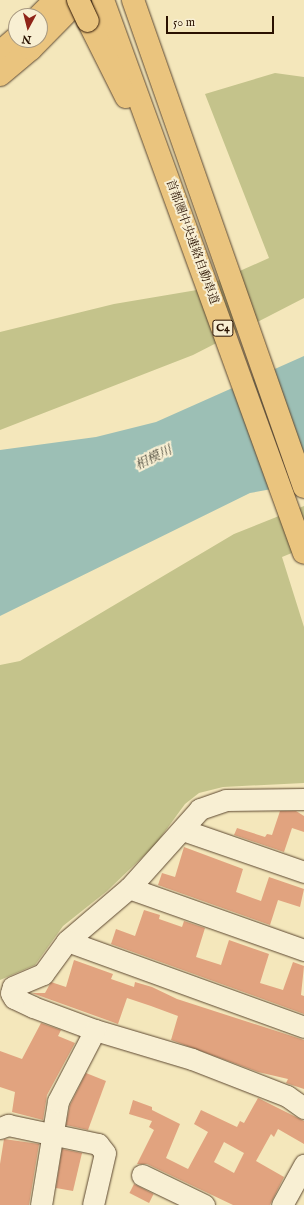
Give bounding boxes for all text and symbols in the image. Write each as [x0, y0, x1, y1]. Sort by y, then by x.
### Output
north arrow [8, 8, 48, 48]
scale bar [168, 8, 276, 34]
text: 50 m [173, 15, 195, 30]
text: N [21, 31, 32, 46]
street label: 首都圏中央連絡自動車道 [163, 178, 221, 306]
road number: C4 [212, 319, 234, 337]
water label: 相模川 [133, 443, 175, 475]

